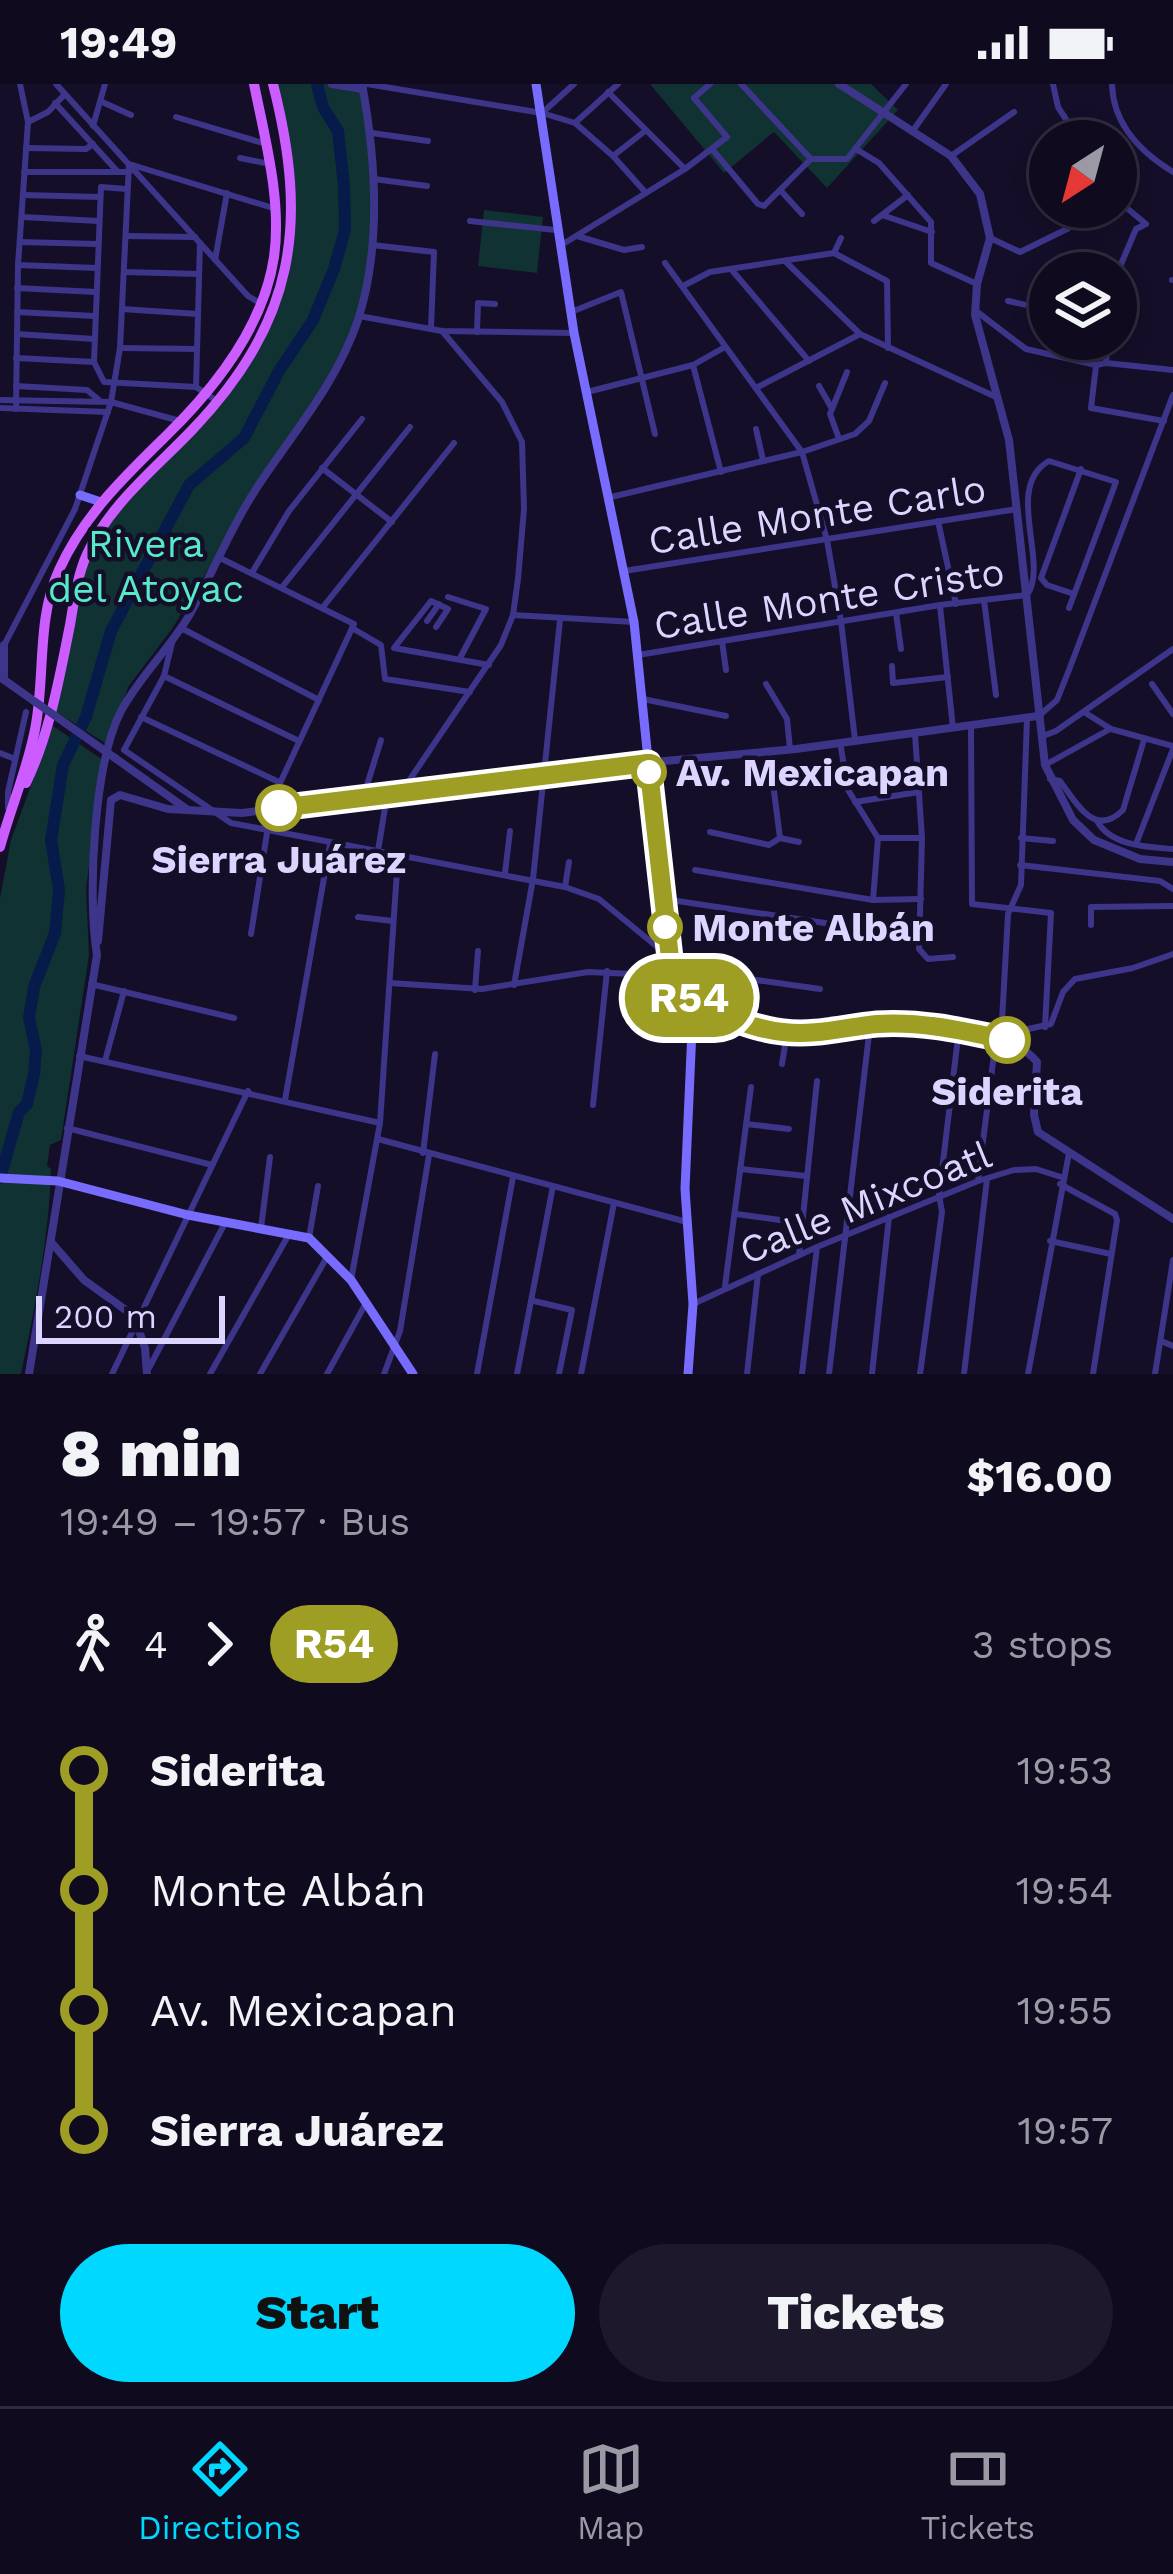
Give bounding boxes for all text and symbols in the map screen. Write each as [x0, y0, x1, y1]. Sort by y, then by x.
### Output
text: 19:49 [60, 16, 178, 69]
north arrow [1029, 120, 1137, 228]
map controls [1029, 120, 1137, 360]
button: layers [1029, 252, 1137, 360]
street label: Calle Monte Carlo [645, 466, 989, 563]
park label: Rivera del Atoyac [48, 521, 244, 611]
street label: Calle Monte Cristo [651, 549, 1008, 648]
place label: Av. Mexicapan [676, 750, 949, 795]
marker: Av. Mexicapan [633, 756, 665, 788]
marker: Sierra Juárez [257, 786, 301, 830]
place label: Sierra Juárez [151, 837, 407, 882]
place label: Monte Albán [692, 905, 935, 950]
marker: Monte Albán [649, 911, 681, 943]
line badge: R54 [620, 959, 758, 1037]
text: R54 [649, 973, 729, 1022]
marker: Siderita [985, 1018, 1029, 1062]
place label: Siderita [931, 1069, 1083, 1114]
street label: Calle Mixcoatl [733, 1132, 997, 1273]
scale bar [36, 1290, 225, 1343]
text: 200 m [54, 1297, 157, 1336]
text: 8 min [60, 1415, 242, 1492]
text: $16.00 [966, 1450, 1113, 1503]
text: 19:49 – 19:57 · Bus [60, 1499, 410, 1544]
icon: walk [60, 1611, 126, 1677]
icon: forward [186, 1611, 252, 1677]
text: R54 [294, 1619, 374, 1668]
text: 4 [144, 1622, 168, 1667]
text: 3 stops [972, 1622, 1113, 1667]
text: Siderita [150, 1744, 325, 1797]
text: 19:53 [1017, 1748, 1113, 1793]
text: Monte Albán [150, 1864, 426, 1917]
text: 19:54 [1016, 1868, 1113, 1913]
text: Av. Mexicapan [150, 1984, 457, 2037]
text: 19:55 [1017, 1988, 1113, 2033]
text: Sierra Juárez [150, 2104, 444, 2157]
text: 19:57 [1018, 2108, 1113, 2153]
button: Start [60, 2244, 575, 2382]
button: Tickets [599, 2244, 1113, 2382]
tab: Directions [138, 2436, 301, 2547]
tab: Map [577, 2436, 644, 2547]
tab: Tickets [920, 2436, 1035, 2547]

